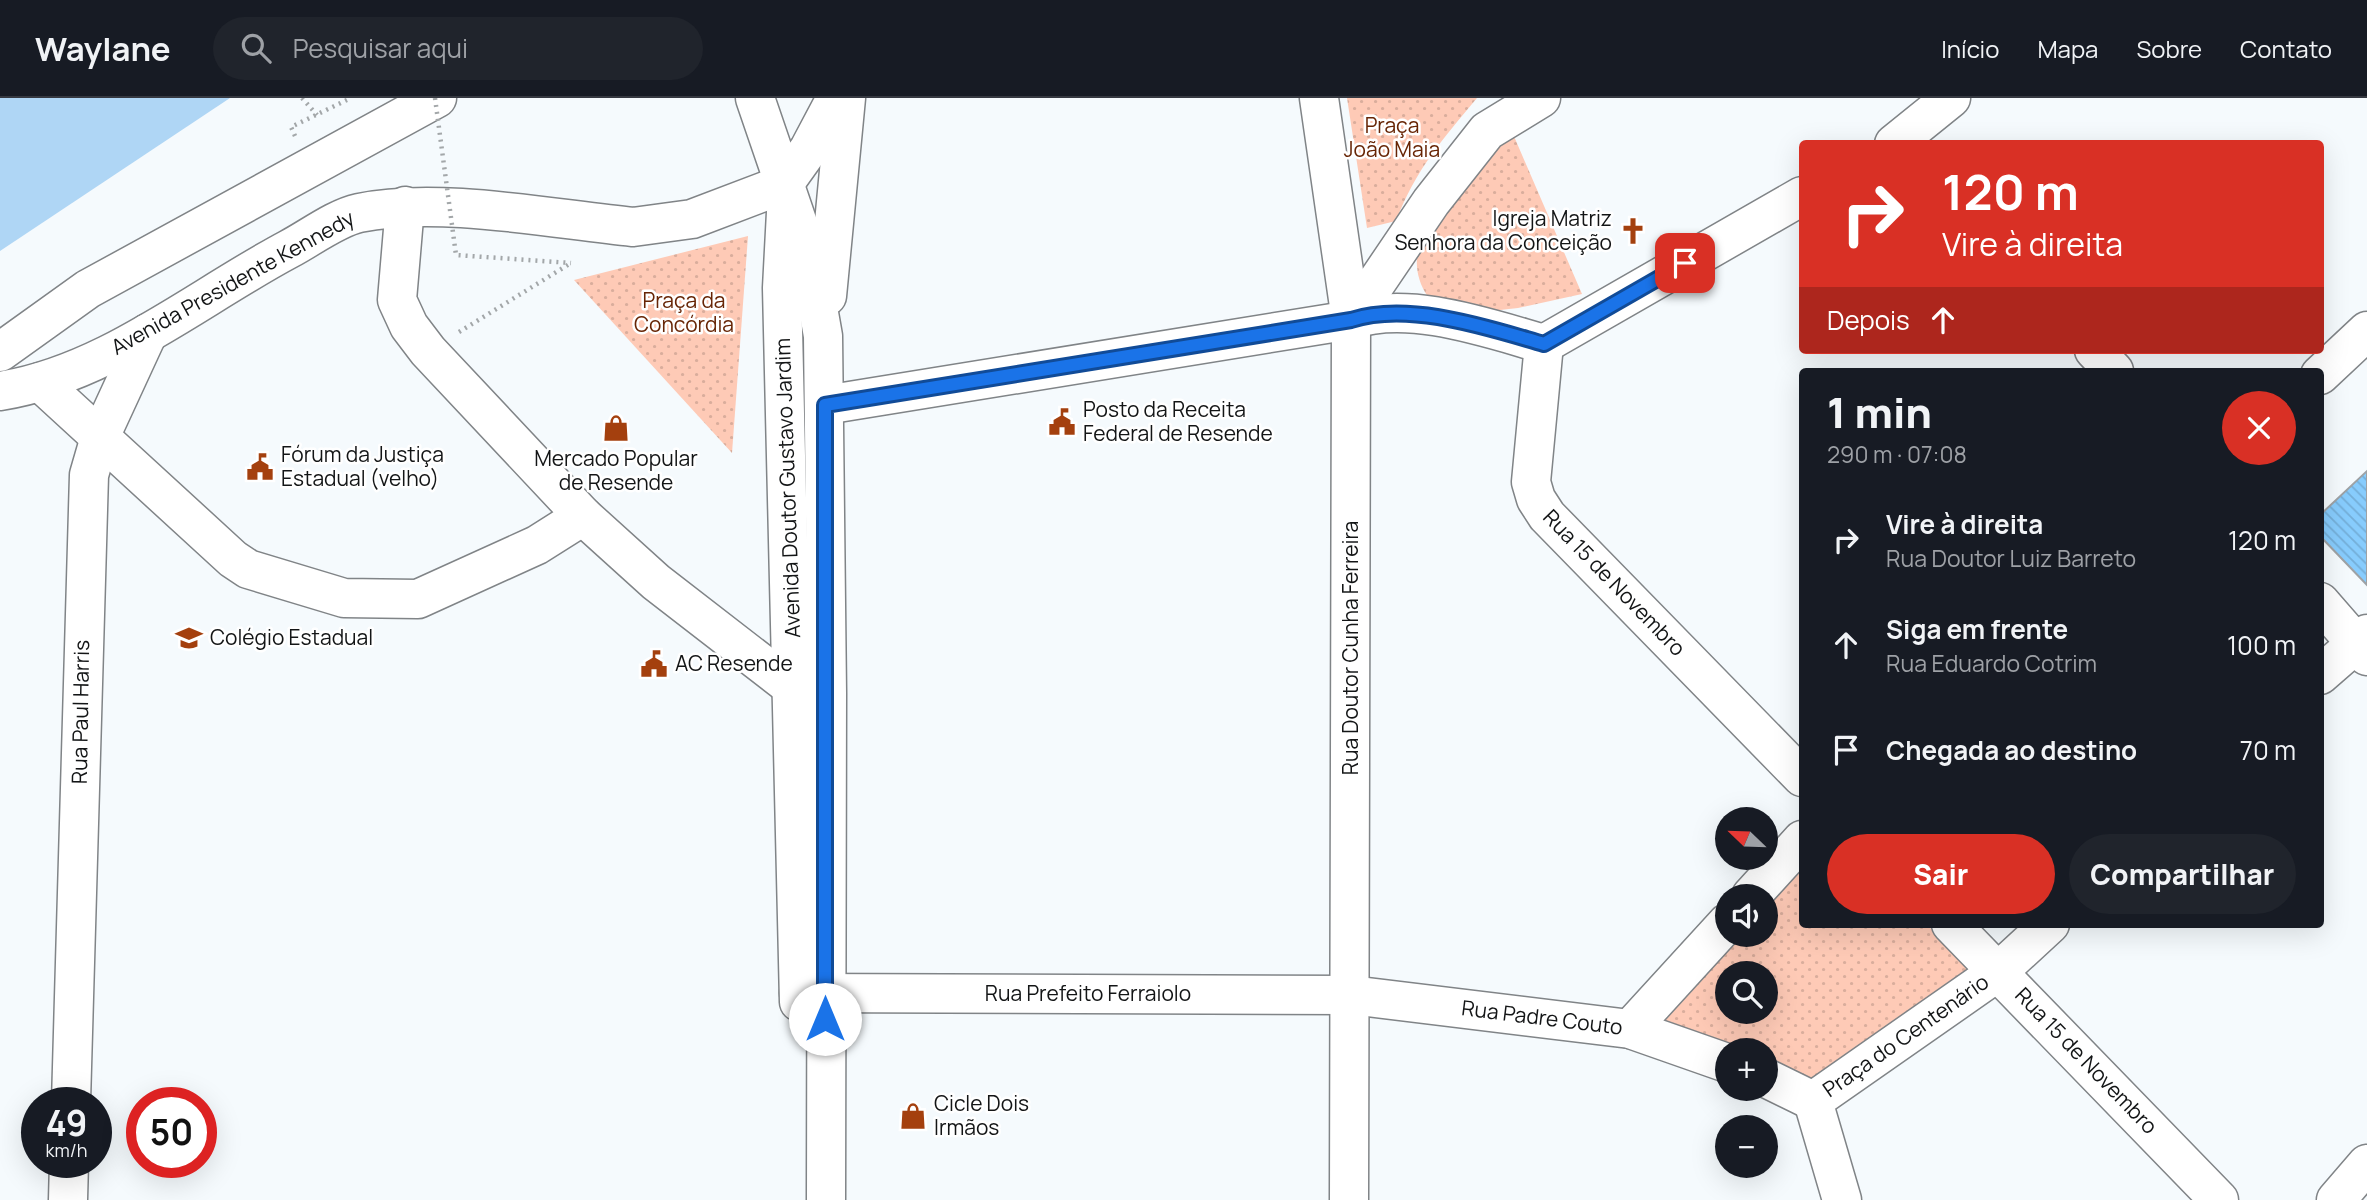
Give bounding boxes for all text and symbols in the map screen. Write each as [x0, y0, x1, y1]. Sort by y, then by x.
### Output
search box [213, 17, 703, 80]
text: Waylane [35, 26, 171, 71]
icon: search [237, 29, 275, 67]
text: Pesquisar aqui [293, 30, 468, 66]
text: Início [1941, 32, 1999, 65]
text: Mapa [2037, 32, 2098, 65]
text: Sobre [2136, 32, 2202, 65]
text: Contato [2240, 32, 2332, 65]
park label: Praça João Maia [1344, 111, 1440, 163]
text: 120 m [1942, 158, 2079, 225]
icon: right [1827, 168, 1918, 259]
street label: Avenida Presidente Kennedy [106, 203, 359, 361]
place label: Igreja Matriz Senhora da Conceição [1394, 204, 1612, 256]
church icon: Igreja Matriz Senhora da Conceição [1618, 216, 1648, 246]
text: Vire à direita [1942, 222, 2123, 266]
pin [1655, 233, 1715, 293]
icon: arrive [1666, 244, 1704, 282]
park label: Praça da Concórdia [634, 286, 734, 338]
icon: ahead [1924, 301, 1962, 339]
text: Depois [1827, 302, 1910, 338]
street label: Avenida Doutor Gustavo Jardim [768, 337, 806, 639]
text: 1 min [1827, 383, 1932, 441]
button: close [2222, 391, 2296, 465]
place label: Posto da Receita Federal de Resende [1083, 395, 1273, 447]
public building icon: Posto da Receita Federal de Resende [1047, 407, 1077, 437]
shop icon: Mercado Popular de Resende [601, 413, 631, 443]
text: 290 m · 07:08 [1827, 438, 1967, 470]
place label: Fórum da Justiça Estadual (velho) [281, 440, 444, 492]
place label: Mercado Popular de Resende [534, 444, 698, 496]
public building icon: Fórum da Justiça Estadual (velho) [245, 452, 275, 482]
street label: Rua 15 de Novembro [1537, 503, 1692, 662]
text: Vire à direita [1886, 506, 2043, 542]
street label: Rua Doutor Cunha Ferreira [1336, 521, 1364, 775]
icon: right [1827, 521, 1865, 559]
text: 120 m [2228, 522, 2296, 558]
text: Rua Doutor Luiz Barreto [1886, 542, 2136, 574]
text: Siga em frente [1886, 611, 2068, 647]
school or university icon: Colégio Estadual [174, 623, 204, 653]
place label: Colégio Estadual [210, 623, 373, 651]
icon: ahead [1827, 626, 1865, 664]
text: 100 m [2227, 627, 2296, 663]
street label: Rua Paul Harris [65, 640, 95, 784]
text: Rua Eduardo Cotrim [1886, 647, 2097, 679]
public building icon: AC Resende [639, 649, 669, 679]
place label: AC Resende [675, 649, 793, 677]
icon: arrive [1827, 731, 1865, 769]
text: Chegada ao destino [1886, 732, 2137, 768]
text: 70 m [2240, 732, 2296, 768]
north arrow [1715, 807, 1778, 870]
map controls [1715, 807, 1778, 1178]
button: Sair [1827, 834, 2055, 914]
button: Compartilhar [2069, 834, 2296, 914]
button: sound [1715, 884, 1778, 947]
button: search [1715, 961, 1778, 1024]
street label: Praça do Centenário [1817, 967, 1994, 1103]
street label: Rua Prefeito Ferraiolo [985, 979, 1191, 1007]
street label: Rua 15 de Novembro [2009, 981, 2164, 1140]
position arrow [788, 982, 862, 1056]
street label: Rua Padre Couto [1460, 993, 1624, 1041]
button: + [1715, 1038, 1778, 1101]
speed limit sign: 50 [126, 1087, 217, 1178]
place label: Cicle Dois Irmãos [934, 1089, 1029, 1141]
text: 49 [45, 1099, 88, 1147]
shop icon: Cicle Dois Irmãos [898, 1101, 928, 1131]
button: − [1715, 1115, 1778, 1178]
text: km/h [46, 1138, 87, 1162]

